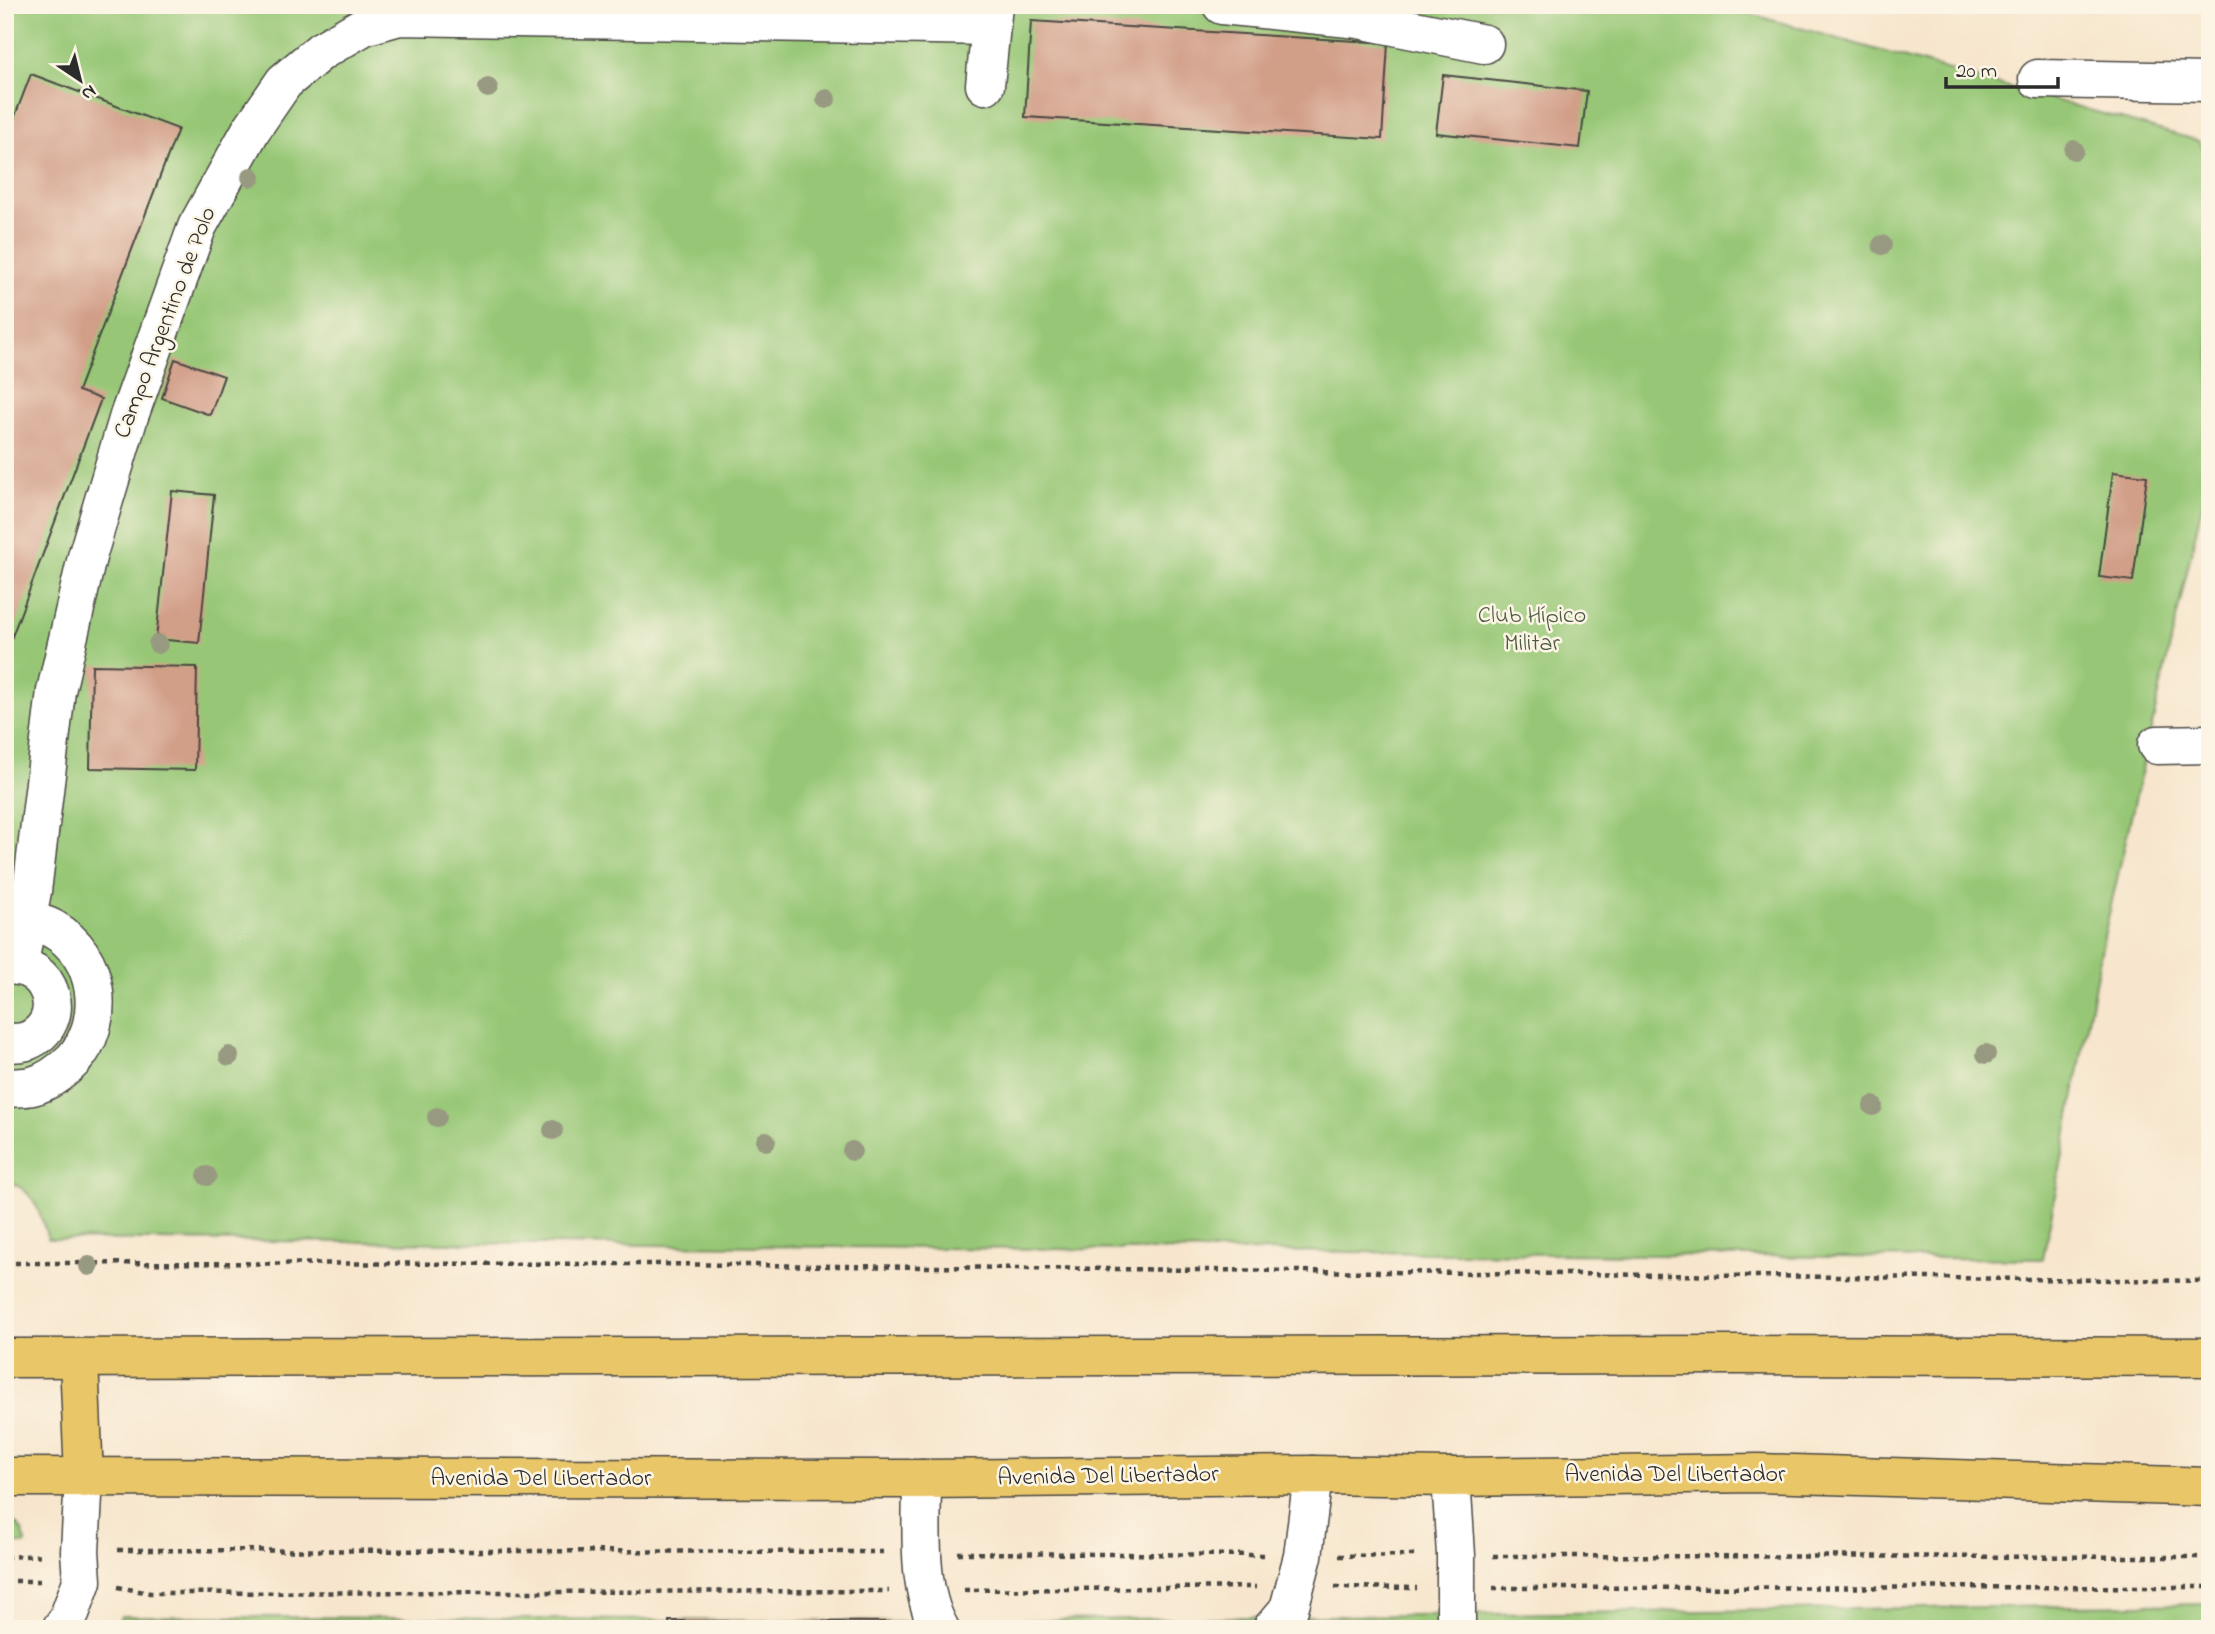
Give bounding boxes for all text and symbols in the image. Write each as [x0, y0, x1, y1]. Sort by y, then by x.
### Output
north arrow [46, 46, 116, 116]
scale bar [1946, 46, 2058, 90]
text: 20 m [1956, 57, 1997, 87]
text: N [75, 77, 101, 107]
street label: Campo Argentino de Polo [106, 202, 226, 444]
park label: Club Hípico Militar [1478, 599, 1586, 662]
street label: Avenida Del Libertador [997, 1458, 1219, 1496]
street label: Avenida Del Libertador [1564, 1458, 1786, 1493]
street label: Avenida Del Libertador [430, 1462, 652, 1497]

